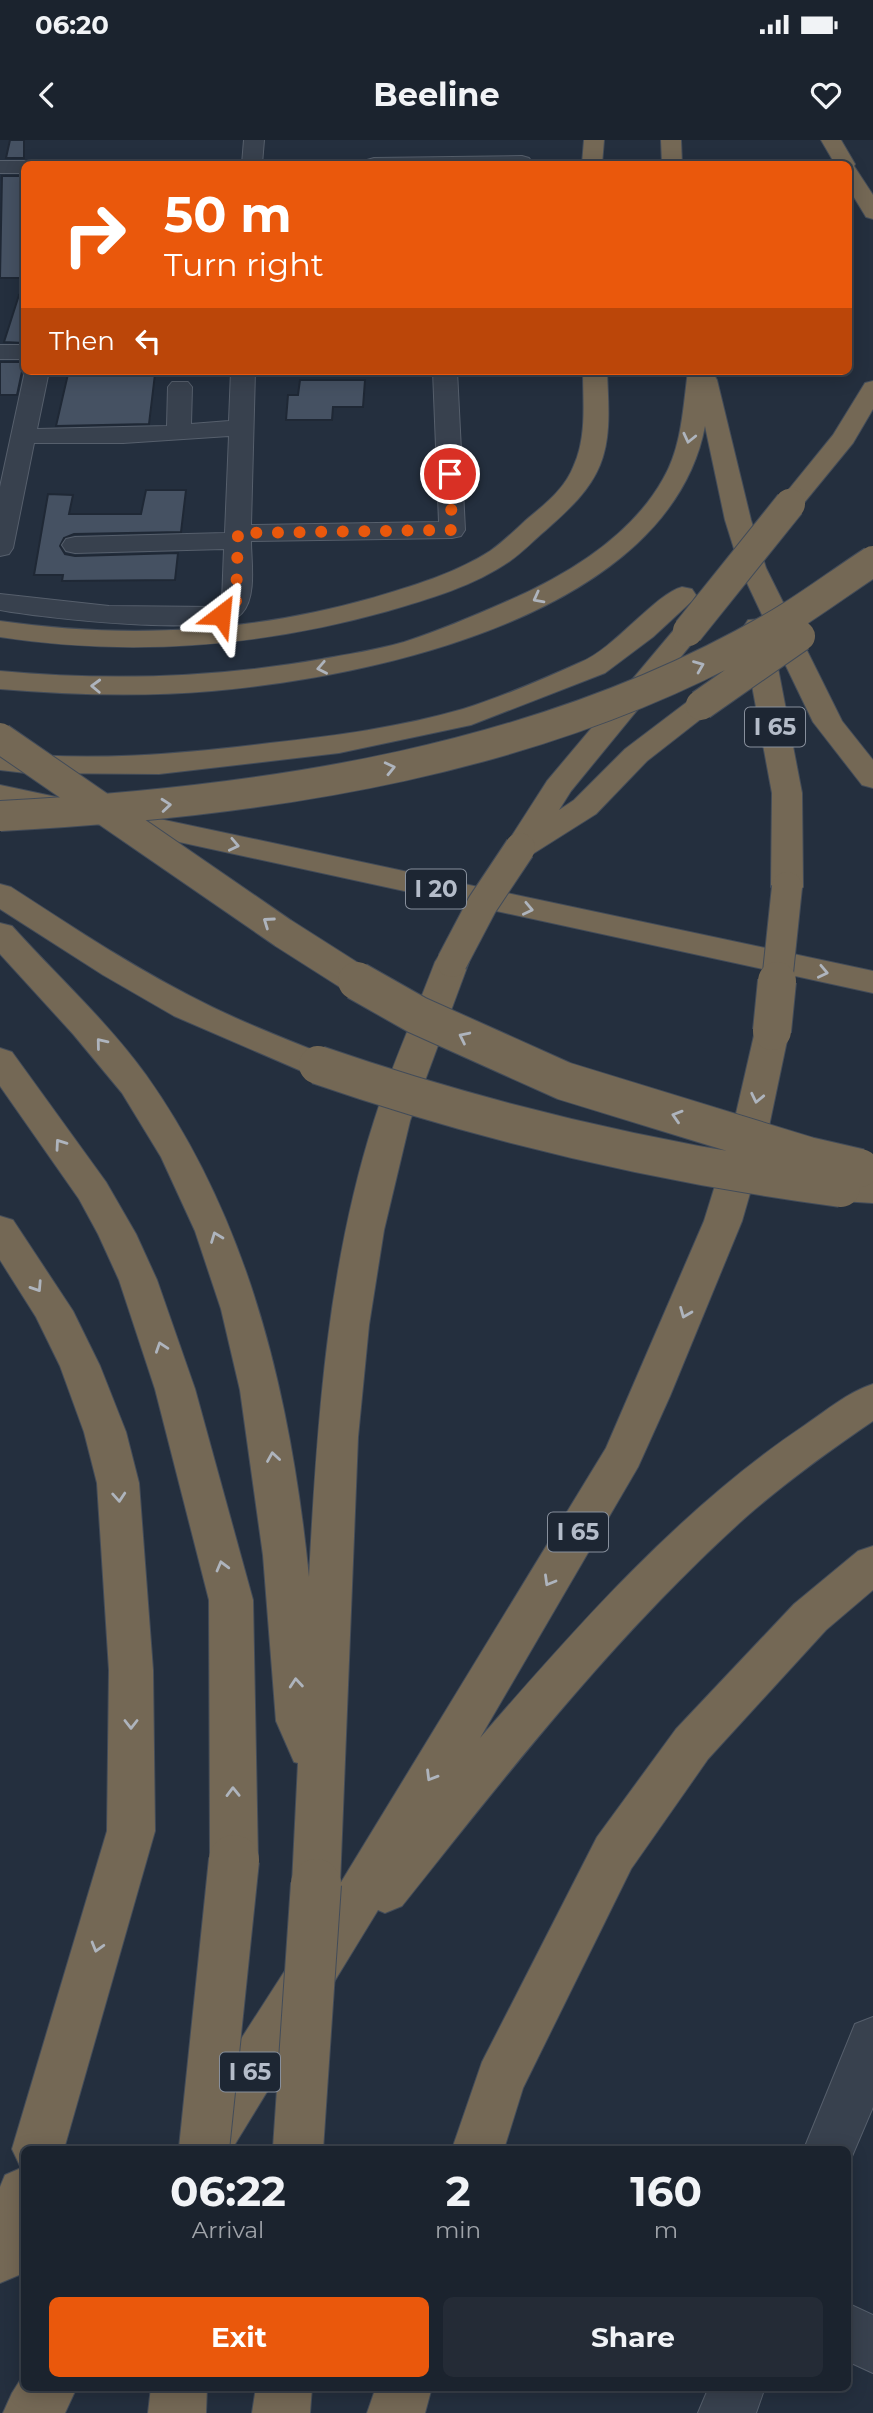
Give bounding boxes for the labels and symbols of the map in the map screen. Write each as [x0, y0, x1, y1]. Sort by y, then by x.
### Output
one-way arrow [682, 432, 697, 444]
pin [420, 444, 480, 504]
position arrow [184, 578, 258, 652]
one-way arrow [533, 589, 545, 603]
one-way arrow [316, 659, 328, 674]
one-way arrow [692, 661, 704, 675]
one-way arrow [90, 678, 101, 693]
road number: I 65 [745, 708, 805, 747]
one-way arrow [384, 762, 396, 776]
one-way arrow [160, 798, 172, 813]
one-way arrow [228, 837, 240, 852]
road number: I 20 [406, 870, 466, 908]
one-way arrow [522, 900, 534, 915]
one-way arrow [263, 918, 276, 930]
one-way arrow [817, 963, 829, 978]
one-way arrow [459, 1031, 471, 1045]
one-way arrow [97, 1038, 109, 1051]
one-way arrow [751, 1092, 766, 1104]
one-way arrow [671, 1110, 683, 1125]
one-way arrow [56, 1139, 68, 1152]
one-way arrow [210, 1232, 224, 1244]
one-way arrow [29, 1279, 42, 1292]
one-way arrow [680, 1307, 694, 1319]
one-way arrow [155, 1341, 169, 1353]
one-way arrow [266, 1451, 281, 1463]
one-way arrow [111, 1492, 126, 1503]
road number: I 65 [548, 1512, 608, 1552]
one-way arrow [216, 1560, 230, 1572]
one-way arrow [545, 1574, 558, 1587]
one-way arrow [289, 1677, 304, 1688]
one-way arrow [123, 1720, 139, 1730]
one-way arrow [427, 1768, 440, 1781]
one-way arrow [225, 1786, 241, 1797]
one-way arrow [91, 1941, 106, 1953]
road number: I 65 [220, 2052, 280, 2092]

